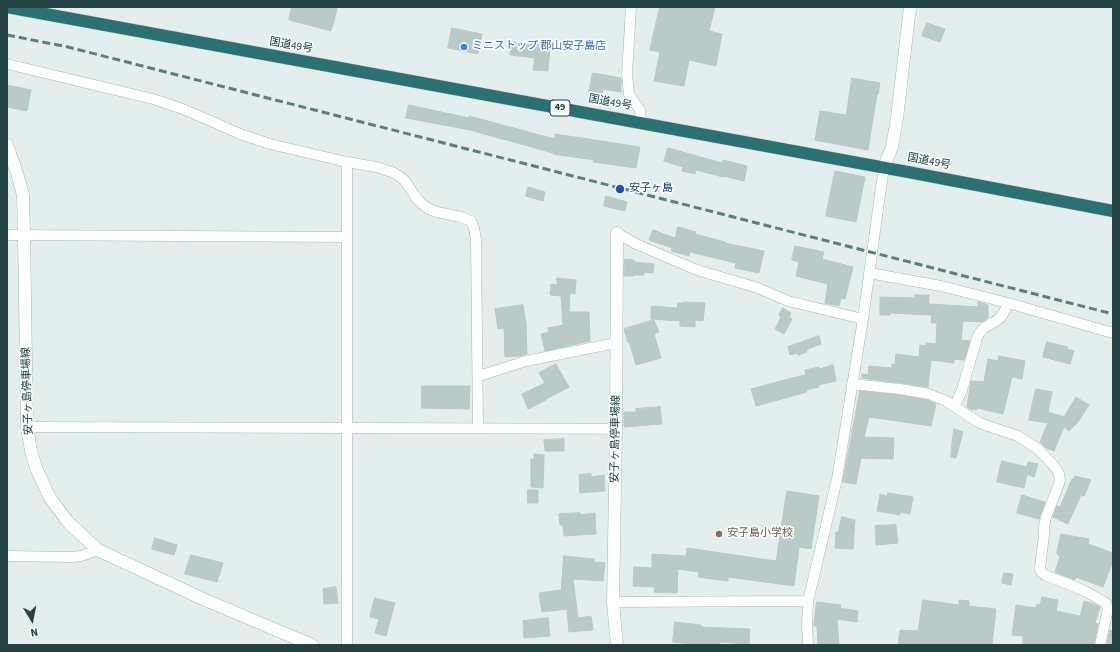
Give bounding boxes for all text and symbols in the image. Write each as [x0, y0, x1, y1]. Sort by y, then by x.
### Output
street label: 国道49号 [268, 36, 314, 56]
place label: ミニストップ 郡山安子島店 [472, 40, 606, 54]
marker: ミニストップ 郡山安子島店 [459, 42, 469, 52]
street label: 国道49号 [587, 93, 633, 113]
road number: 49 [550, 100, 570, 116]
street label: 国道49号 [906, 151, 952, 173]
place label: 安子ヶ島 [629, 182, 673, 196]
marker: 安子ヶ島 [614, 183, 626, 195]
street label: 安子ヶ島停車場線 [20, 347, 36, 435]
street label: 安子ヶ島停車場線 [609, 395, 623, 483]
place label: 安子島小学校 [727, 527, 793, 541]
marker: 安子島小学校 [714, 529, 724, 539]
north arrow [12, 600, 52, 640]
text: N [29, 624, 39, 640]

